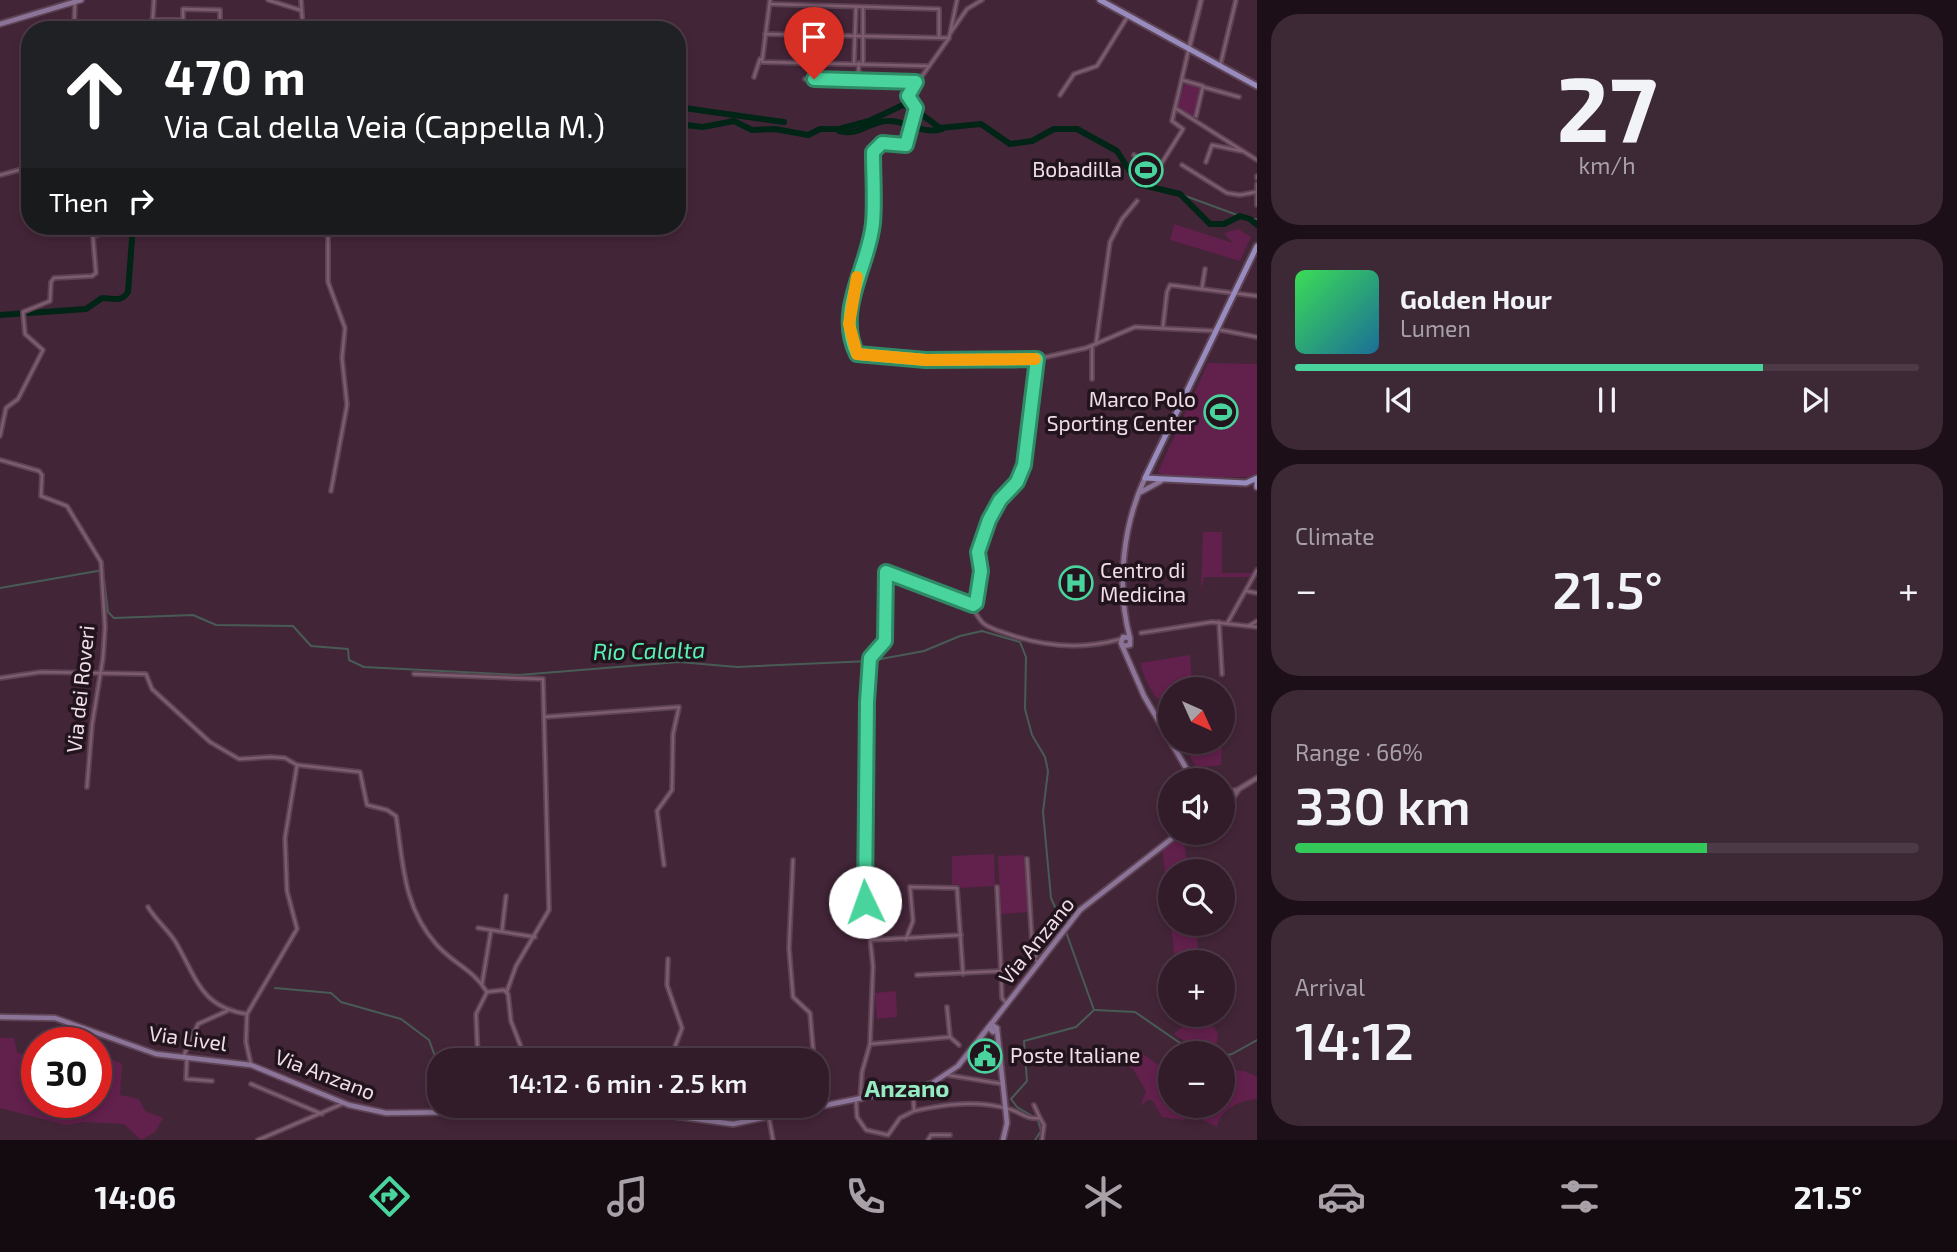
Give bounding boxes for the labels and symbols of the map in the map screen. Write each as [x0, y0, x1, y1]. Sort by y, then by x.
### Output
pin [784, 7, 844, 79]
sports icon: Bobadilla [1127, 151, 1165, 189]
place label: Bobadilla [1032, 156, 1122, 181]
place label: Marco Polo Sporting Center [1047, 386, 1197, 435]
sports icon: Marco Polo Sporting Center [1202, 393, 1240, 431]
place label: Centro di Medicina [1100, 557, 1186, 606]
hospital icon: Centro di Medicina [1057, 564, 1095, 602]
street label: Via dei Roveri [60, 624, 99, 754]
water label: Rio Calalta [593, 635, 705, 665]
north arrow [1158, 677, 1236, 754]
position arrow [828, 865, 902, 939]
street label: Via Anzano [993, 891, 1079, 989]
street label: Via Livel [147, 1020, 230, 1055]
speed limit sign: 30 [21, 1027, 112, 1118]
public building icon: Poste Italiane [966, 1037, 1004, 1075]
place label: Poste Italiane [1010, 1042, 1140, 1067]
street label: Via Anzano [272, 1043, 379, 1104]
district label: Anzano [865, 1073, 949, 1102]

